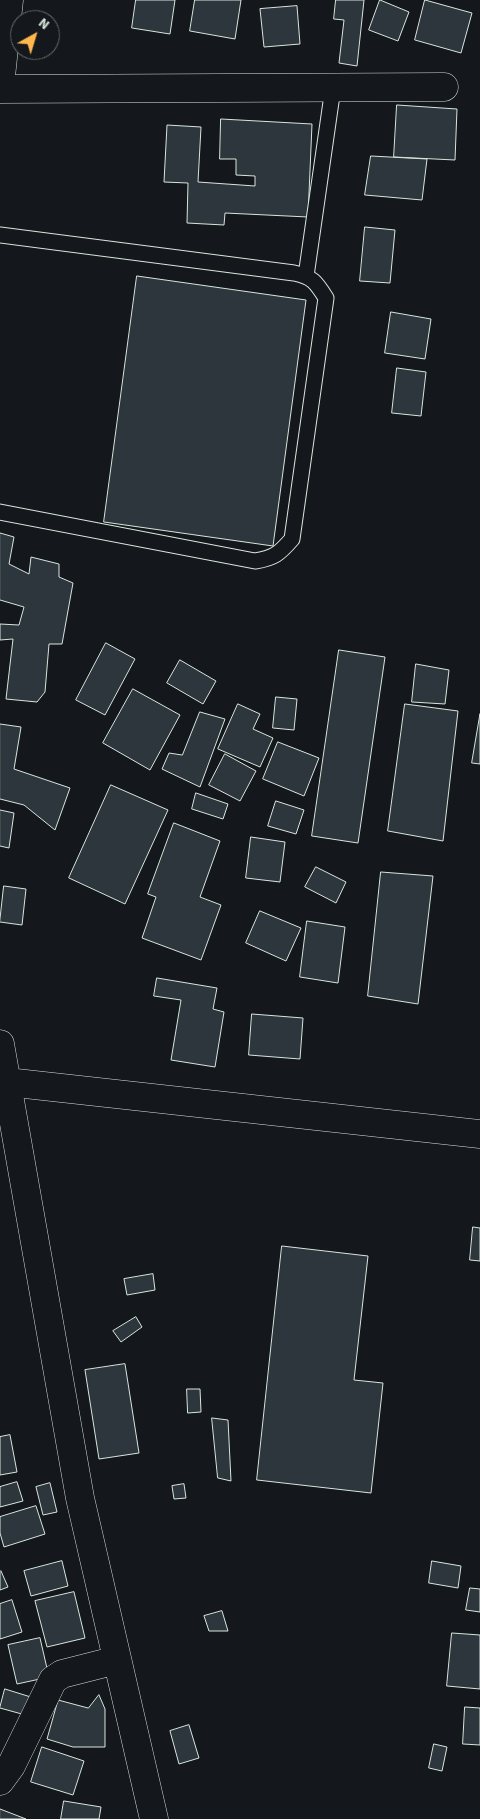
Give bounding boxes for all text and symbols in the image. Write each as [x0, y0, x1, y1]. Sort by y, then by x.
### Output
north arrow [10, 10, 60, 60]
text: N [34, 13, 54, 35]

